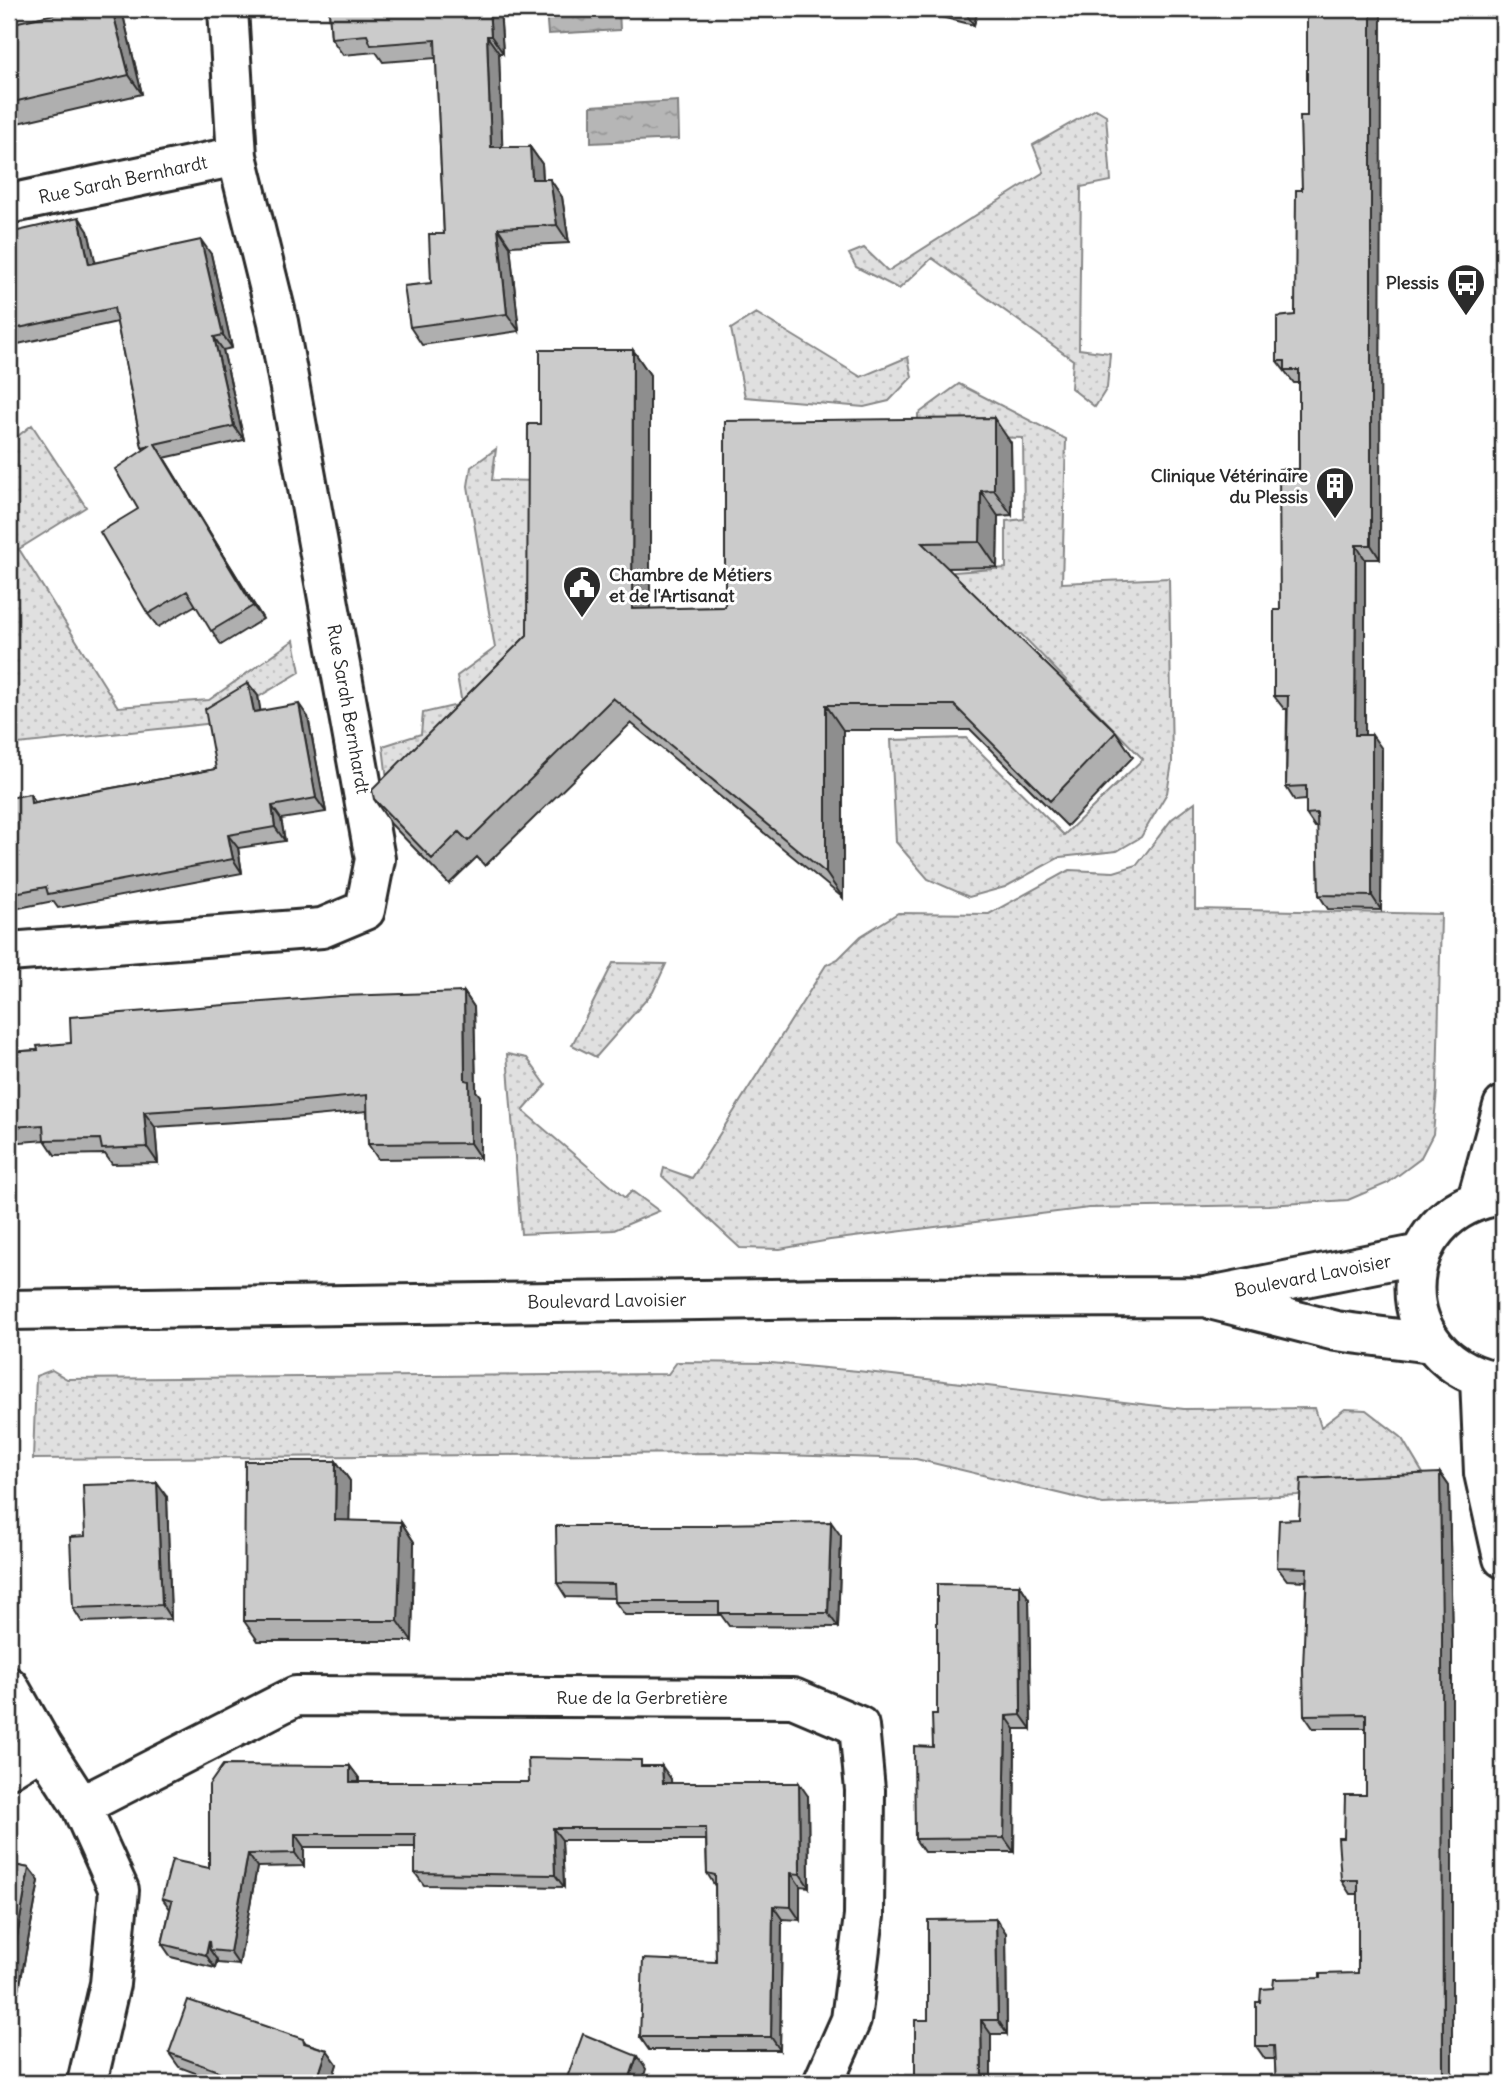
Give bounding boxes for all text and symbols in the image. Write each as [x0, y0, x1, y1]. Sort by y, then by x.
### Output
street label: Rue Sarah Bernhardt [36, 150, 209, 209]
bus stop icon: Plessis [1445, 262, 1487, 317]
place label: Plessis [1386, 271, 1439, 294]
place label: Clinique Vétérinaire du Plessis [1151, 464, 1308, 508]
building icon: Clinique Vétérinaire du Plessis [1314, 465, 1356, 520]
place label: Chambre de Métiers et de l'Artisanat [609, 563, 772, 607]
public building icon: Chambre de Métiers et de l'Artisanat [561, 564, 603, 619]
street label: Rue Sarah Bernhardt [322, 622, 375, 796]
street label: Boulevard Lavoisier [1233, 1249, 1394, 1302]
street label: Boulevard Lavoisier [527, 1288, 687, 1313]
street label: Rue de la Gerbretière [556, 1686, 728, 1709]

